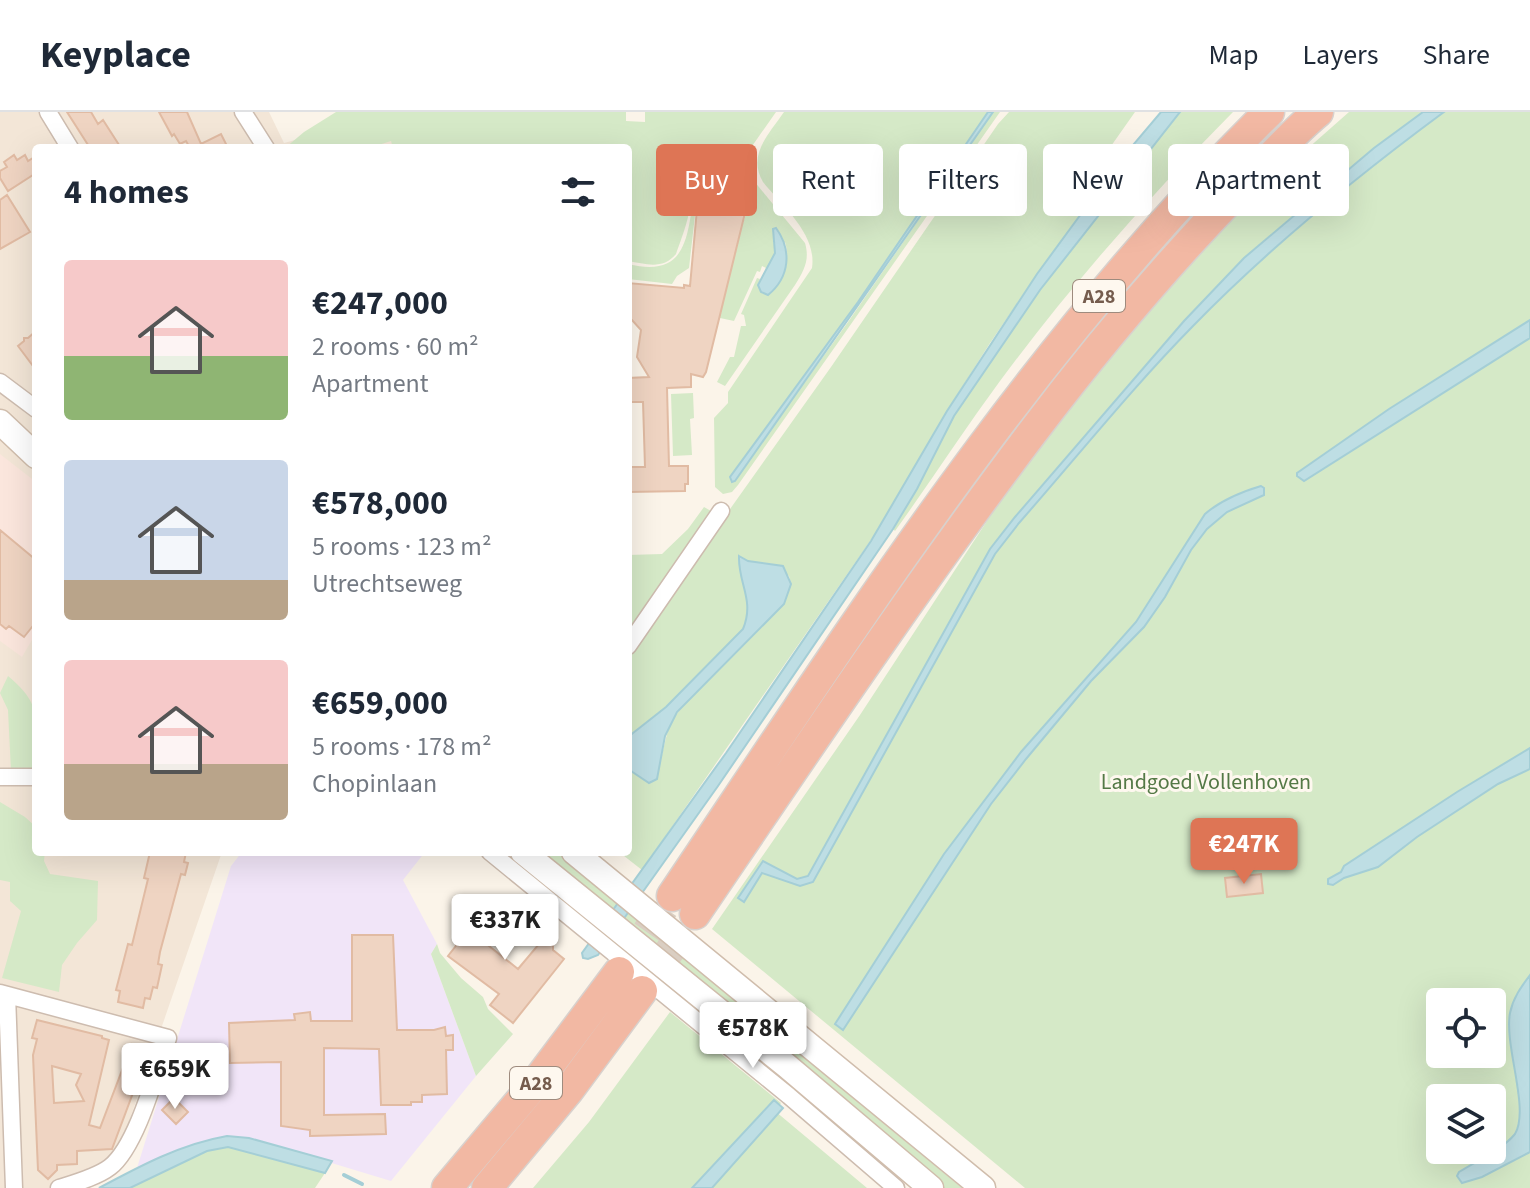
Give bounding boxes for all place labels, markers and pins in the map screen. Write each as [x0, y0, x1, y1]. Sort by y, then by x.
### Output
pin: €247K [1188, 818, 1300, 886]
pin: €337K [449, 894, 561, 962]
pin: €578K [697, 1002, 809, 1070]
pin: €659K [119, 1043, 231, 1111]

